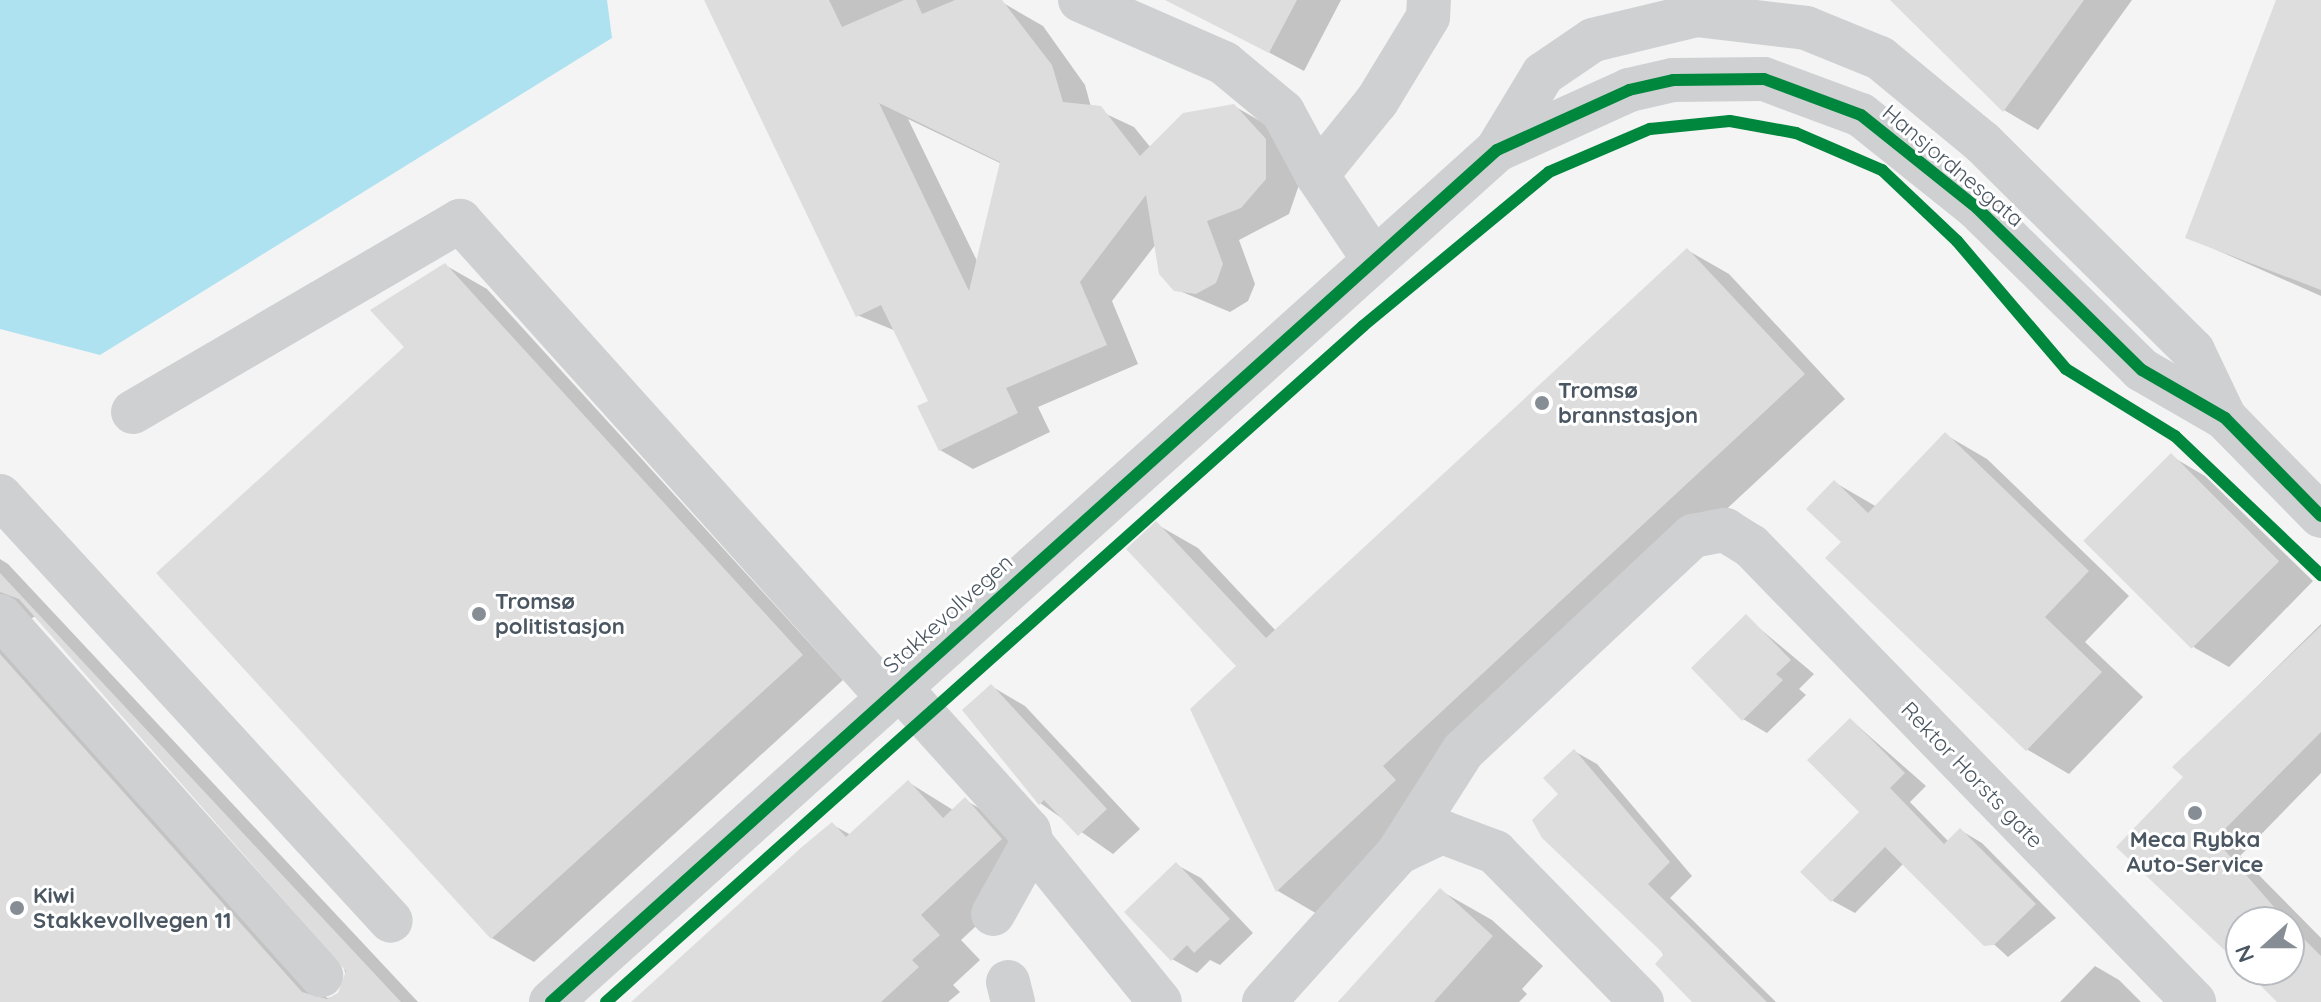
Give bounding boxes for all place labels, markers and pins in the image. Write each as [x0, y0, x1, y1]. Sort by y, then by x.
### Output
place label: Tromsø brannstasjon [1558, 377, 1698, 428]
marker: Tromsø brannstasjon [1533, 394, 1551, 412]
place label: Tromsø politistasjon [495, 588, 625, 640]
marker: Tromsø politistasjon [470, 605, 488, 623]
marker: Meca Rybka Auto-Service [2186, 804, 2204, 822]
place label: Meca Rybka Auto-Service [2127, 826, 2263, 878]
place label: Kiwi Stakkevollvegen 11 [33, 882, 232, 934]
marker: Kiwi Stakkevollvegen 11 [8, 899, 26, 917]

